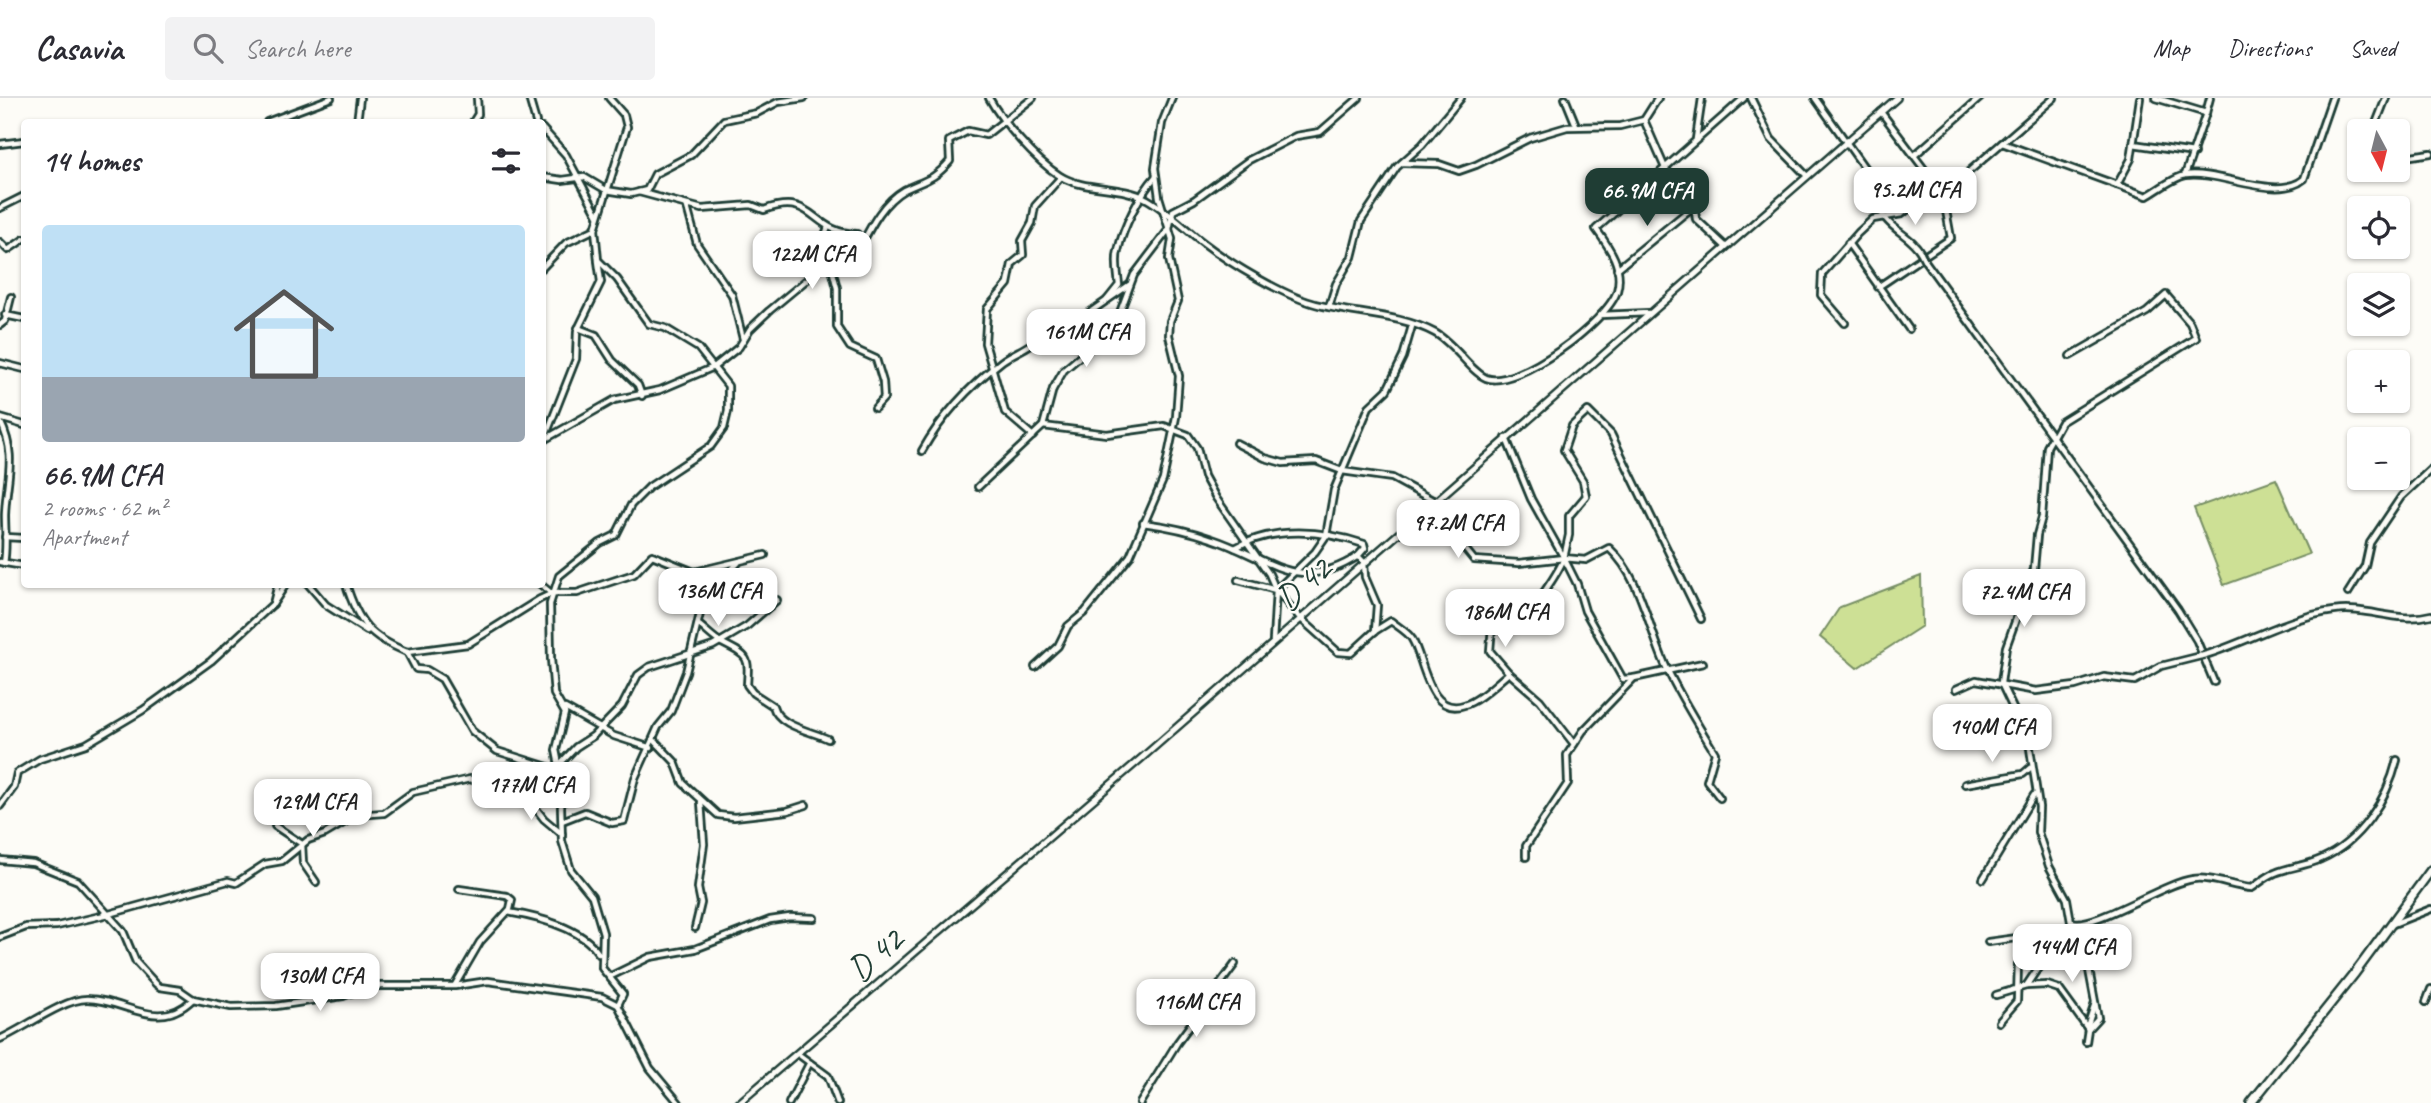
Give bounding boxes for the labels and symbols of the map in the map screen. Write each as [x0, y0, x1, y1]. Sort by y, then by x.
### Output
north arrow [2347, 119, 2410, 182]
pin: 95.2M CFA [1835, 167, 1995, 227]
pin: 66.9M CFA [1567, 169, 1727, 228]
pin: 122M CFA [740, 232, 884, 291]
pin: 161M CFA [1014, 310, 1158, 369]
pin: 97.2M CFA [1378, 500, 1538, 560]
street label: D 42 [1266, 545, 1343, 620]
pin: 136M CFA [646, 568, 790, 628]
pin: 72.4M CFA [1944, 570, 2104, 629]
pin: 186M CFA [1433, 589, 1577, 649]
pin: 140M CFA [1920, 704, 2064, 764]
pin: 177M CFA [459, 762, 603, 822]
pin: 129M CFA [241, 780, 385, 839]
street label: D 42 [838, 916, 915, 991]
pin: 144M CFA [2000, 924, 2144, 984]
pin: 130M CFA [248, 954, 392, 1013]
pin: 116M CFA [1124, 979, 1268, 1039]

